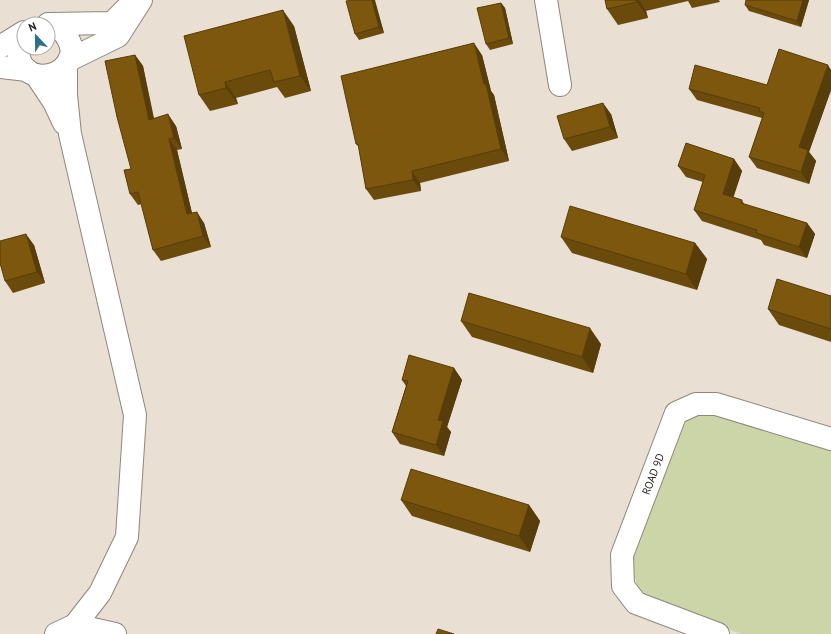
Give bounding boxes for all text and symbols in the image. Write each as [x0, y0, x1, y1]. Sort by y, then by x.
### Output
north arrow [16, 16, 56, 56]
text: N [26, 19, 38, 35]
street label: ROAD 9D [639, 451, 667, 497]

